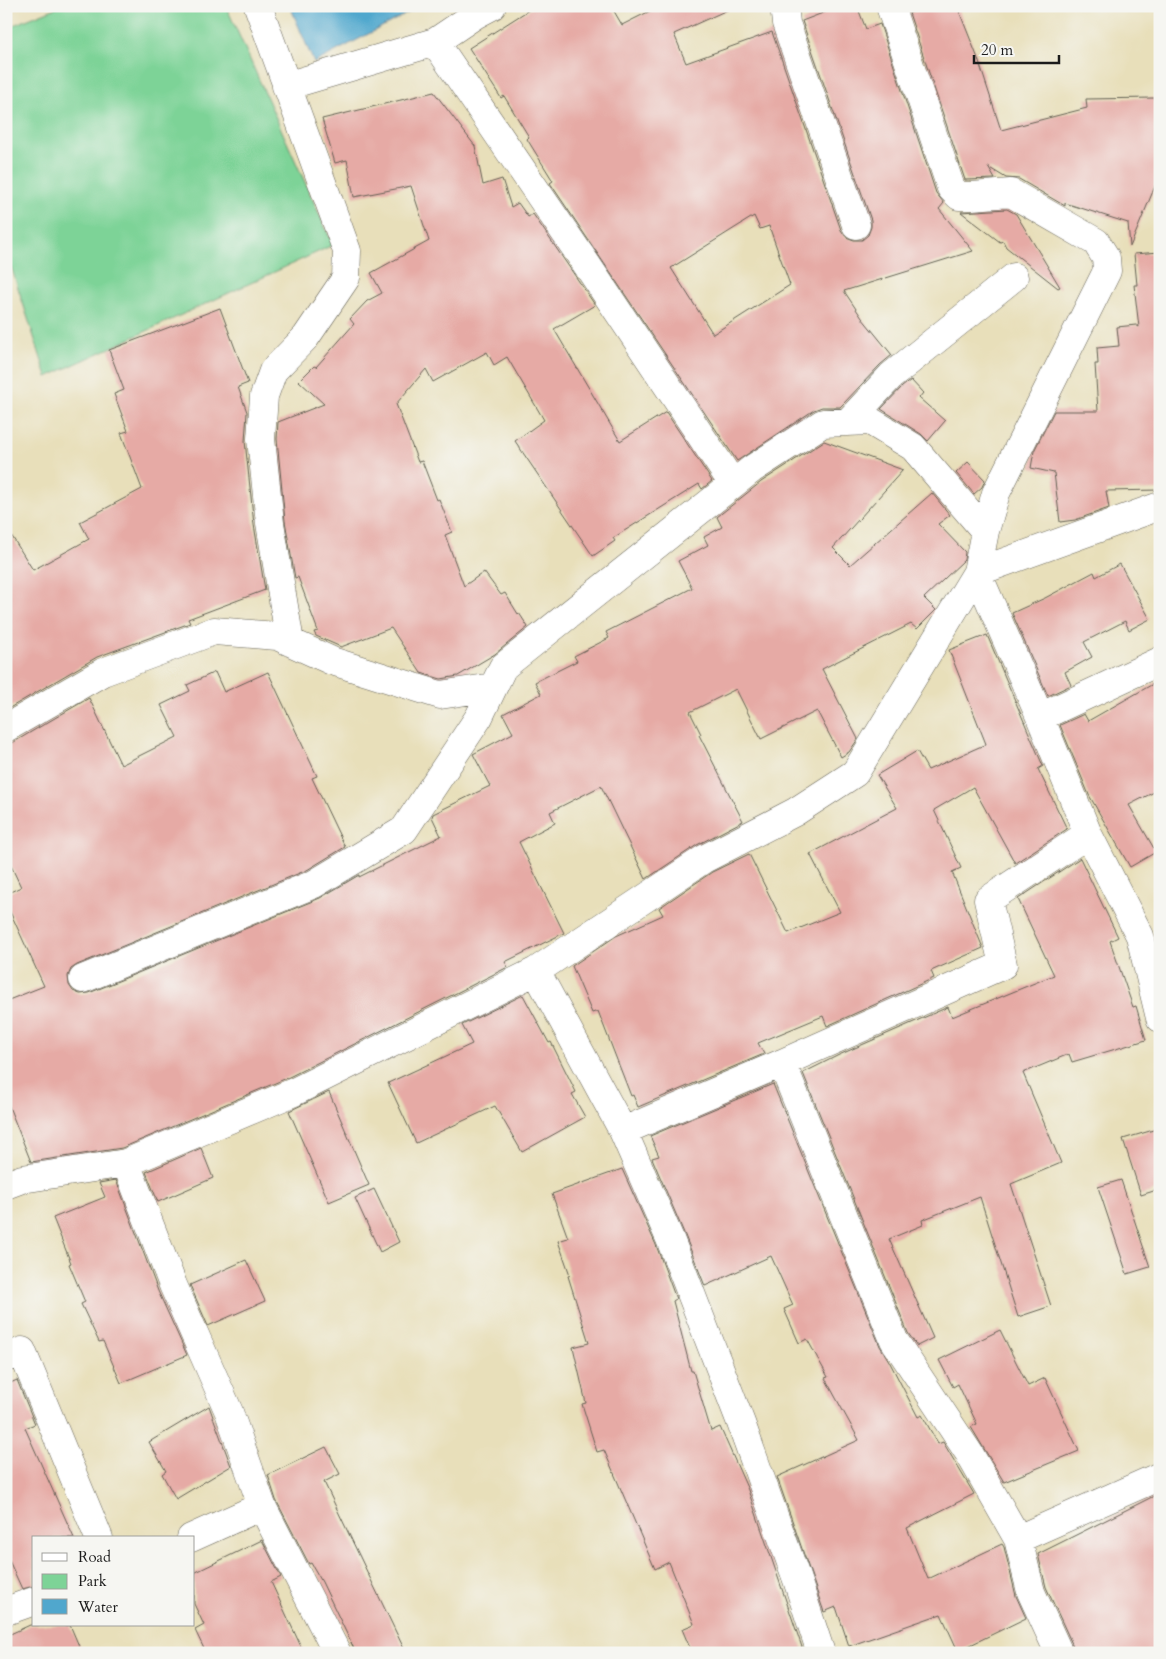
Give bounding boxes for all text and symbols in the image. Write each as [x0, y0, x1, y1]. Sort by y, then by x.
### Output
scale bar [974, 32, 1058, 64]
text: 20 m [981, 40, 1013, 60]
legend [32, 1536, 195, 1626]
text: Road [78, 1547, 111, 1567]
text: Park [78, 1571, 107, 1591]
text: Water [77, 1597, 119, 1617]

